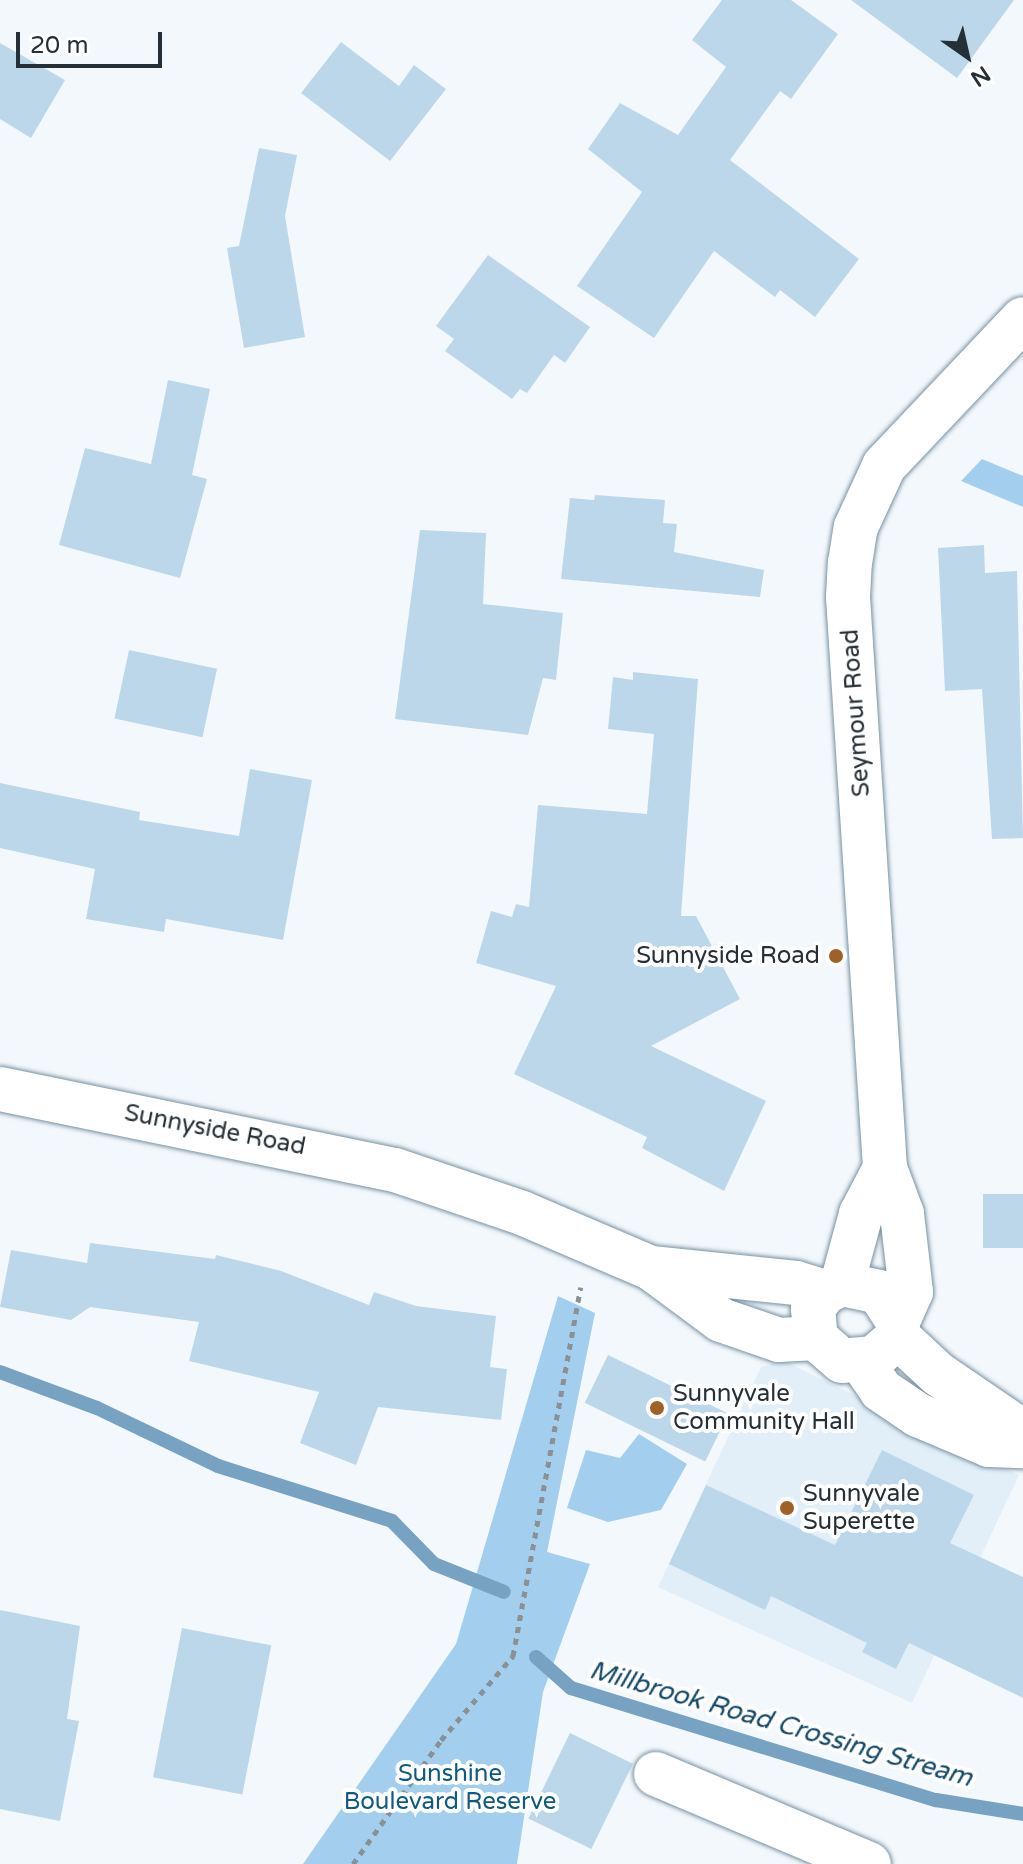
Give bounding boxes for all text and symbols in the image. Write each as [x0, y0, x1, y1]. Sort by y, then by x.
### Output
scale bar [20, 16, 166, 66]
north arrow [927, 16, 1007, 96]
text: 20 m [30, 31, 88, 60]
text: N [966, 60, 995, 92]
street label: Seymour Road [836, 628, 876, 798]
place label: Sunnyside Road [636, 942, 820, 970]
marker: Sunnyside Road [827, 947, 845, 965]
street label: Sunnyside Road [122, 1098, 308, 1162]
place label: Sunnyvale Community Hall [673, 1380, 855, 1436]
marker: Sunnyvale Community Hall [648, 1399, 666, 1417]
place label: Sunnyvale Superette [803, 1480, 920, 1536]
marker: Sunnyvale Superette [778, 1499, 796, 1517]
water label: Millbrook Road Crossing Stream [586, 1654, 976, 1794]
park label: Sunshine Boulevard Reserve [344, 1760, 556, 1816]

